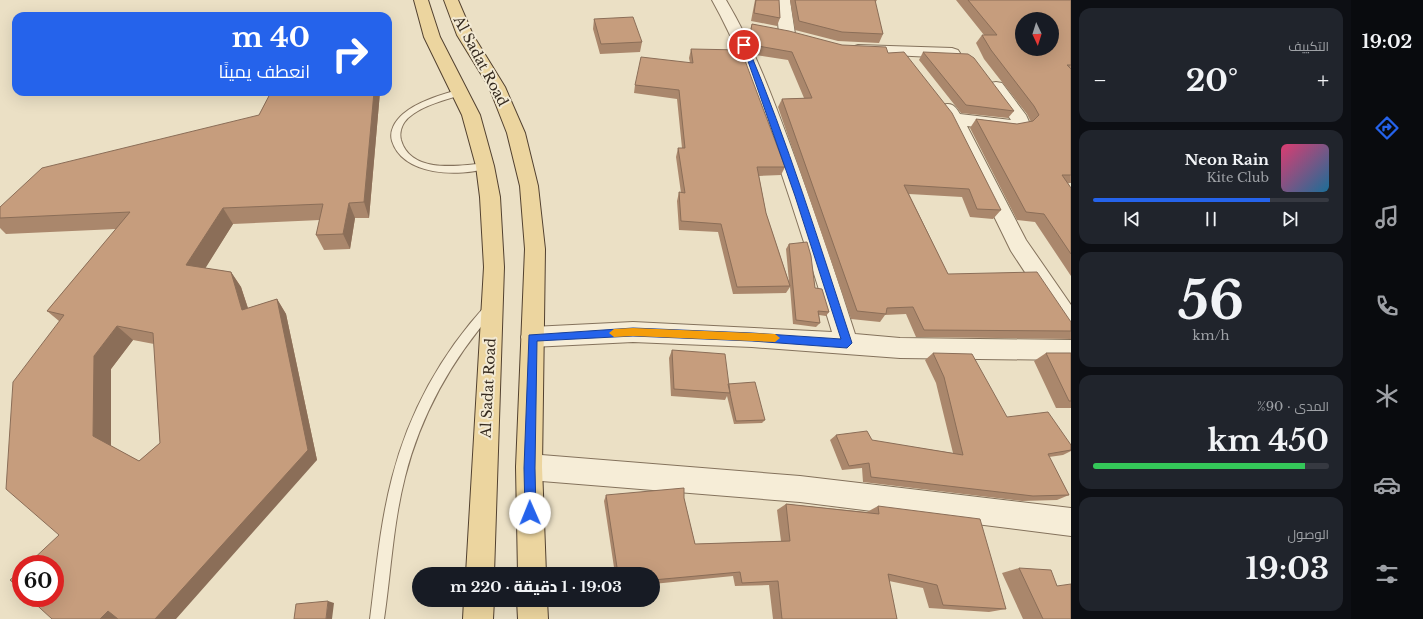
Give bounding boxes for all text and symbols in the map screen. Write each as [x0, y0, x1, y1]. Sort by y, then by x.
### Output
street label: Al Sadat Road [449, 12, 513, 110]
north arrow [1015, 12, 1059, 56]
map controls [1015, 12, 1059, 56]
text: 40 m [232, 20, 310, 55]
icon: right [324, 28, 376, 80]
pin [727, 28, 761, 62]
text: 19:02 [1362, 31, 1412, 53]
icon: arrive [733, 34, 755, 56]
text: التكييف [1288, 38, 1329, 55]
text: انعطف يمينًا [218, 61, 310, 83]
text: 20° [1186, 62, 1238, 99]
text: − [1093, 67, 1107, 94]
text: + [1317, 67, 1329, 94]
icon: directions [1373, 114, 1401, 142]
text: Neon Rain [1185, 150, 1269, 169]
text: Kite Club [1206, 169, 1269, 186]
icon: music [1373, 203, 1401, 231]
icon: previous [1121, 208, 1143, 230]
icon: pause [1200, 208, 1222, 230]
icon: next [1279, 208, 1301, 230]
text: 56 [1178, 269, 1244, 333]
icon: phone [1373, 292, 1401, 320]
text: km/h [1193, 327, 1229, 344]
street label: Al Sadat Road [476, 337, 500, 439]
icon: climate [1373, 382, 1401, 410]
text: المدى · 90% [1257, 398, 1329, 415]
text: 450 km [1207, 422, 1329, 459]
icon: car [1373, 471, 1401, 499]
position arrow [509, 492, 551, 534]
text: الوصول [1288, 526, 1329, 543]
text: 19:03 [1245, 550, 1329, 587]
speed limit sign: 60 [12, 555, 64, 607]
icon: filters [1373, 560, 1401, 588]
text: 19:03 · 1 دقيقة · 220 m [450, 577, 622, 596]

